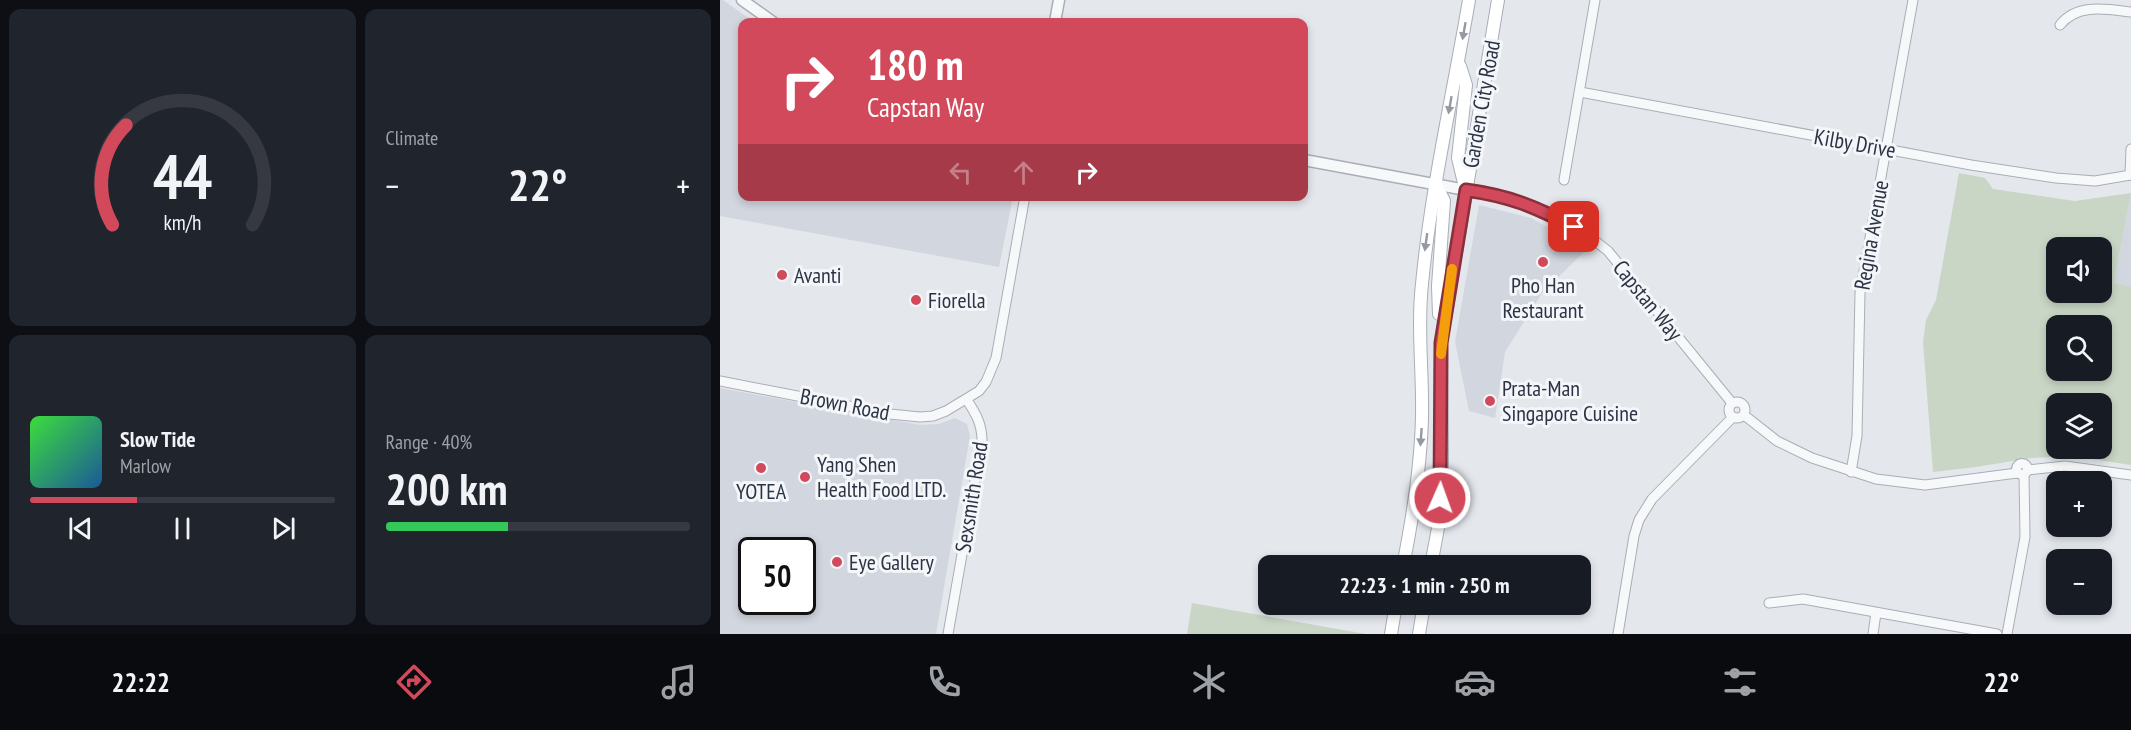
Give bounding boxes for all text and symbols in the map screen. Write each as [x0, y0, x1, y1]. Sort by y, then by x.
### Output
one-way arrow [1459, 21, 1468, 40]
text: 180 m [867, 37, 964, 92]
street label: Garden City Road [1456, 38, 1506, 170]
icon: right [768, 42, 846, 120]
text: Capstan Way [867, 90, 984, 124]
one-way arrow [1445, 96, 1454, 115]
street label: Kilby Drive [1812, 122, 1898, 164]
text: Climate [386, 125, 438, 151]
text: 44 [152, 135, 212, 216]
text: 22° [508, 155, 567, 213]
icon: left [944, 156, 977, 189]
icon: ahead [1007, 156, 1040, 189]
icon: right [1070, 156, 1103, 189]
text: − [386, 164, 399, 207]
text: + [676, 164, 690, 207]
street label: Regina Avenue [1848, 178, 1894, 292]
pin [1548, 201, 1599, 252]
text: km/h [163, 208, 201, 236]
icon: arrive [1557, 210, 1590, 243]
one-way arrow [1422, 233, 1431, 252]
map controls [2046, 237, 2112, 615]
button: sound [2046, 237, 2112, 303]
street label: Capstan Way [1607, 254, 1689, 346]
marker: Pho Han Restaurant [1536, 255, 1550, 269]
place label: Avanti [794, 261, 842, 289]
marker: Avanti [775, 268, 789, 282]
place label: Pho Han Restaurant [1502, 271, 1584, 324]
place label: Fiorella [928, 286, 986, 314]
marker: Fiorella [909, 293, 923, 307]
button: search [2046, 315, 2112, 381]
place label: Prata-Man Singapore Cuisine [1502, 374, 1638, 427]
street label: Brown Road [798, 382, 892, 426]
button: layers [2046, 393, 2112, 459]
marker: Prata-Man Singapore Cuisine [1483, 394, 1497, 408]
text: Slow Tide [120, 425, 196, 453]
one-way arrow [1416, 427, 1426, 446]
text: Range · 40% [386, 429, 472, 455]
street label: Sexsmith Road [948, 440, 994, 554]
place label: Yang Shen Health Food LTD. [817, 450, 946, 503]
text: Marlow [120, 453, 171, 479]
text: 200 km [386, 459, 508, 517]
marker: YOTEA [754, 461, 768, 475]
position arrow [1408, 466, 1472, 530]
marker: Yang Shen Health Food LTD. [798, 470, 812, 484]
button: + [2046, 471, 2112, 537]
place label: YOTEA [736, 477, 787, 505]
icon: previous [64, 512, 97, 545]
icon: pause [166, 512, 199, 545]
icon: next [267, 512, 300, 545]
speed limit sign: 50 [738, 537, 816, 615]
place label: Eye Gallery [849, 548, 934, 576]
button: − [2046, 549, 2112, 615]
marker: Eye Gallery [830, 555, 844, 569]
text: 22:23 · 1 min · 250 m [1339, 571, 1510, 599]
icon: directions [393, 661, 435, 703]
icon: music [658, 661, 700, 703]
icon: phone [923, 661, 965, 703]
icon: climate [1188, 661, 1230, 703]
icon: car [1454, 661, 1496, 703]
icon: filters [1719, 661, 1761, 703]
text: 22:22 [112, 665, 170, 699]
text: 22° [1984, 665, 2019, 699]

